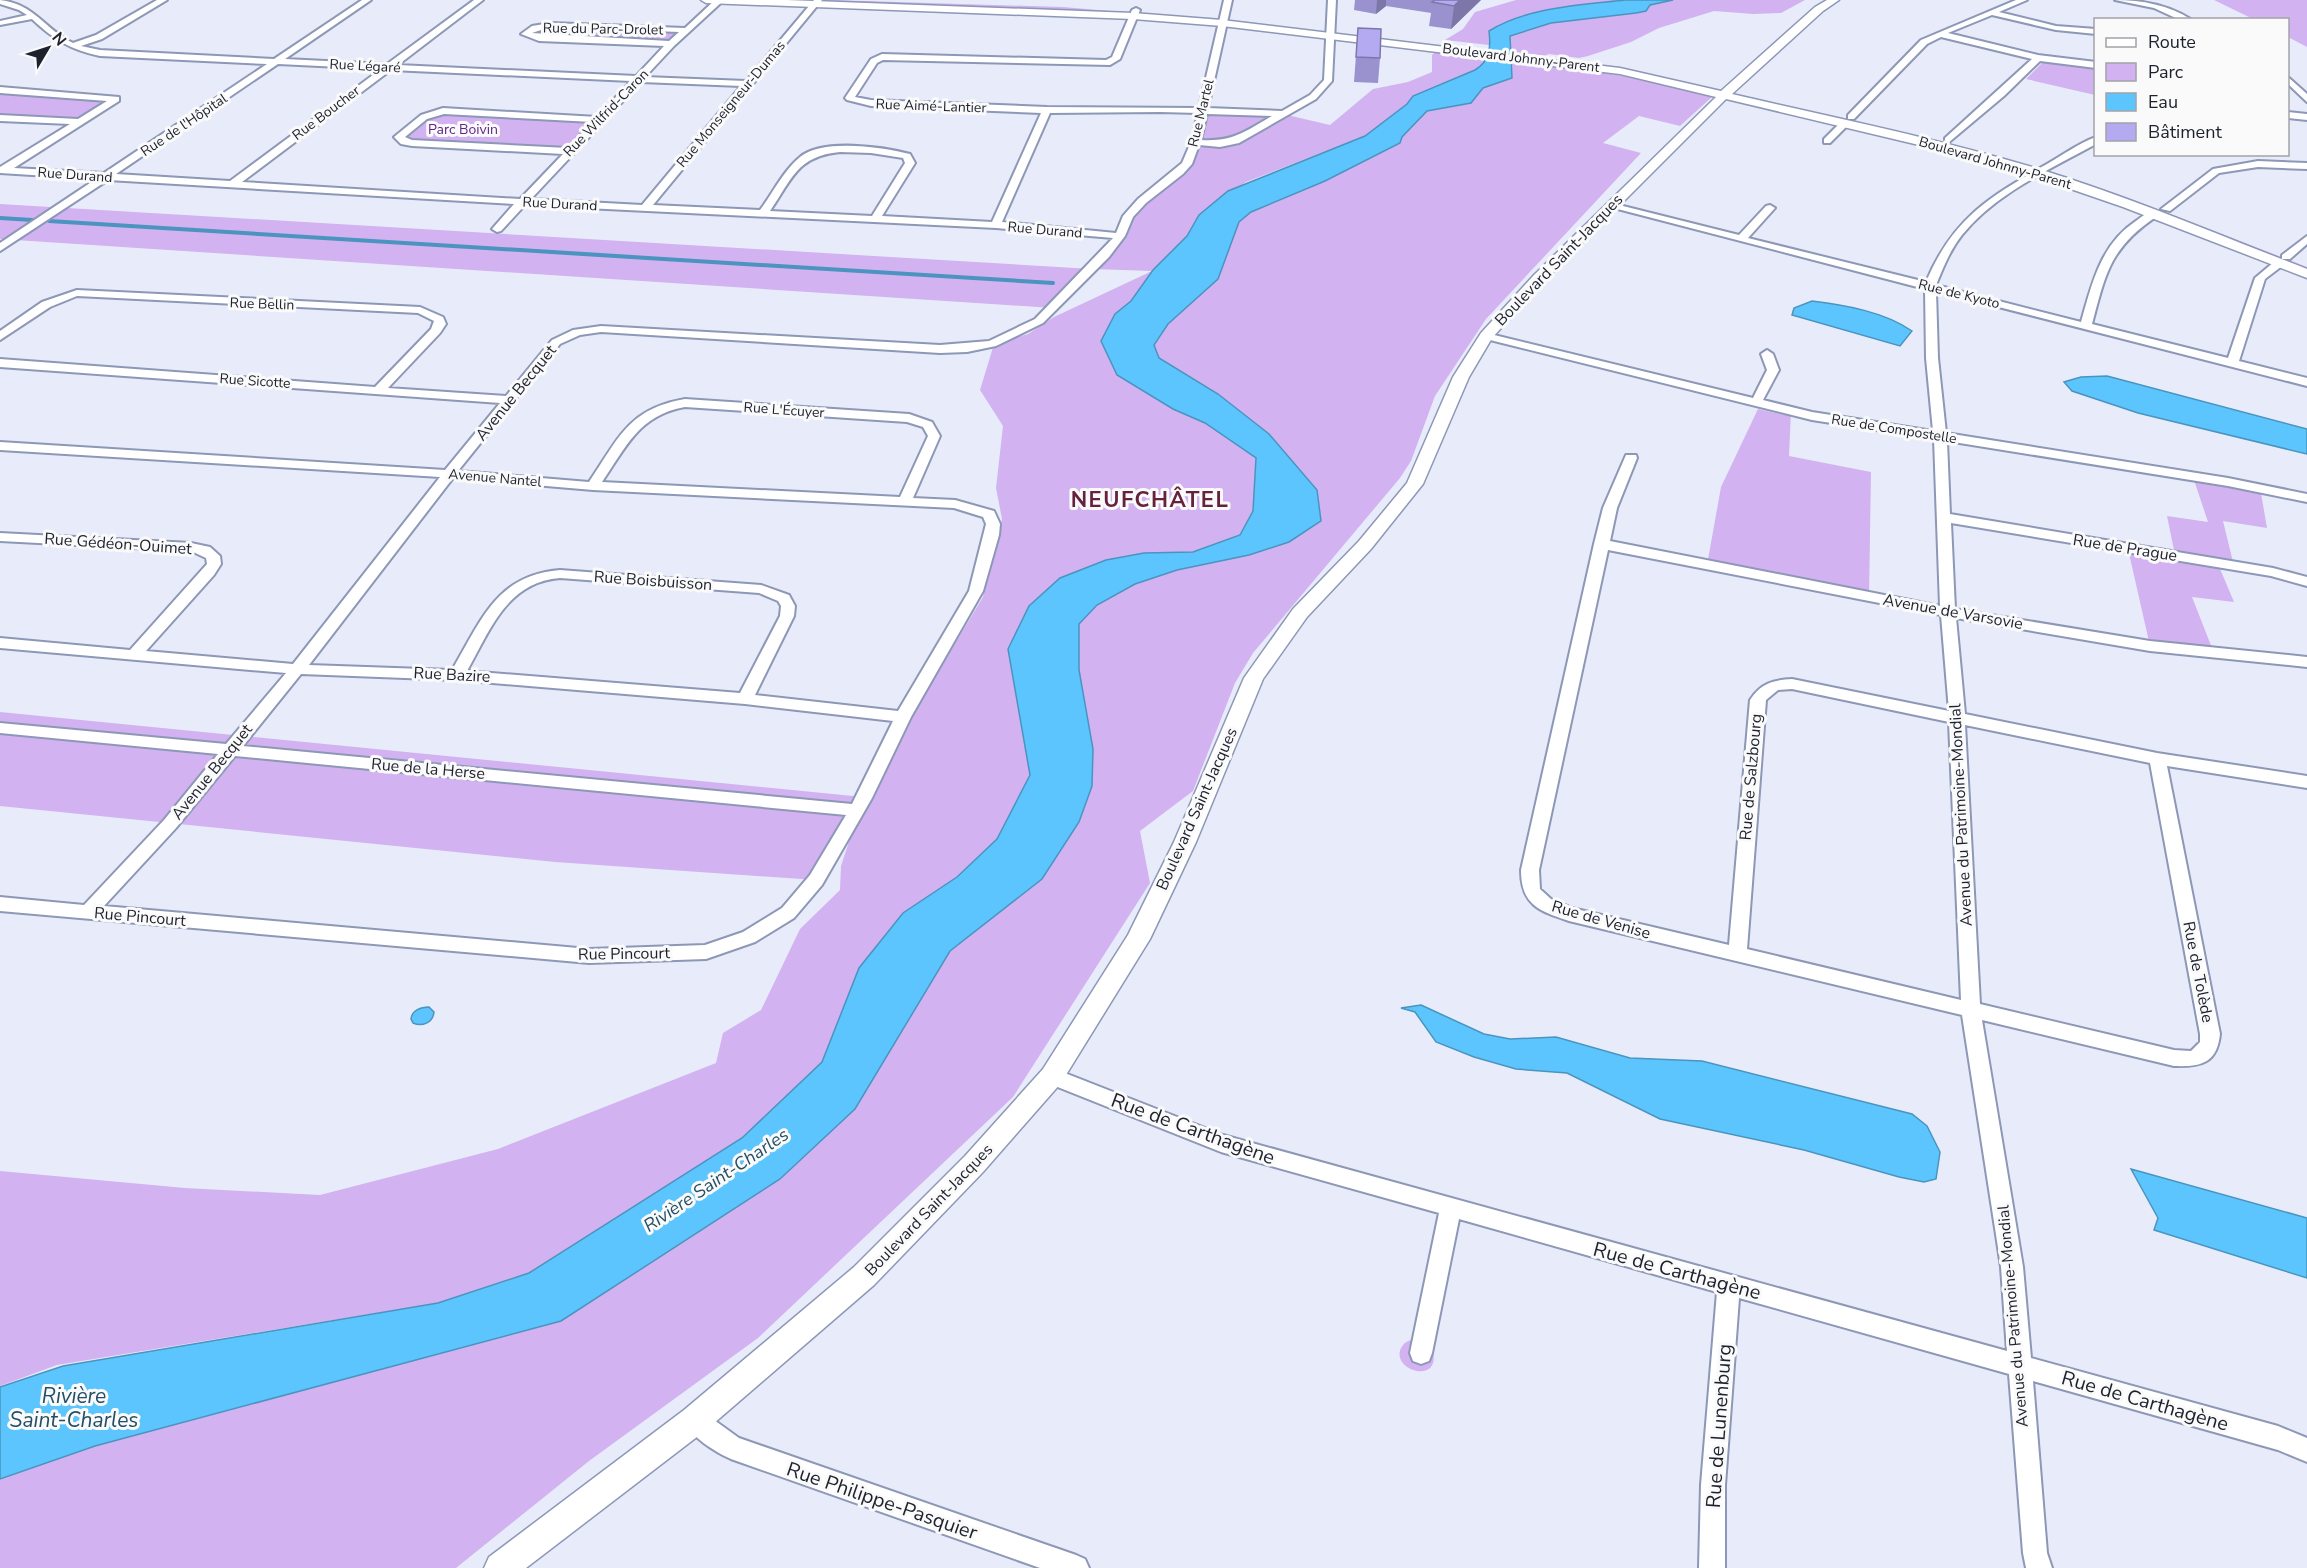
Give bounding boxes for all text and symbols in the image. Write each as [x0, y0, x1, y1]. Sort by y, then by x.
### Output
north arrow [18, 18, 78, 78]
street label: Rue du Parc-Drolet [543, 18, 664, 40]
legend [2094, 18, 2289, 156]
text: N [47, 28, 71, 51]
text: Route [2148, 30, 2196, 54]
street label: Rue Monseigneur-Dumas [672, 36, 790, 171]
street label: Boulevard Johnny-Parent [1442, 39, 1601, 77]
street label: Rue Légaré [329, 55, 401, 77]
text: Parc [2148, 60, 2183, 84]
street label: Rue Wilfrid-Caron [559, 65, 653, 161]
street label: Rue Martel [1183, 76, 1219, 149]
street label: Rue Boucher [288, 81, 364, 145]
street label: Rue de l'Hôpital [137, 89, 232, 161]
text: Eau [2148, 90, 2178, 114]
street label: Rue Aimé-Lantier [875, 95, 987, 117]
park label: Parc Boivin [428, 120, 498, 139]
text: Bâtiment [2148, 120, 2222, 144]
street label: Boulevard Johnny-Parent [1917, 132, 2074, 194]
street label: Rue Durand [37, 163, 113, 187]
street label: Boulevard Saint-Jacques [1490, 189, 1628, 331]
street label: Rue Durand [522, 193, 598, 215]
street label: Rue Durand [1007, 217, 1083, 243]
street label: Rue de Kyoto [1916, 275, 2002, 313]
street label: Rue Bellin [229, 293, 295, 315]
street label: Avenue Becquet [470, 340, 562, 446]
street label: Rue Sicotte [219, 369, 291, 393]
street label: Rue L'Écuyer [743, 398, 825, 422]
street label: Rue de Compostelle [1830, 410, 1958, 448]
street label: Avenue Nantel [448, 464, 543, 492]
district label: NEUFCHÂTEL [1071, 485, 1229, 515]
street label: Rue Gédéon-Ouimet [44, 528, 193, 560]
street label: Rue de Prague [2071, 529, 2179, 567]
street label: Rue Boisbuisson [593, 566, 713, 596]
street label: Avenue de Varsovie [1881, 589, 2025, 635]
street label: Rue Bazire [413, 662, 491, 688]
street label: Avenue du Patrimoine-Mondial [1944, 703, 1978, 927]
street label: Rue de Salzbourg [1735, 713, 1767, 841]
street label: Avenue Becquet [166, 719, 258, 825]
street label: Boulevard Saint-Jacques [1151, 724, 1243, 894]
street label: Rue de la Herse [370, 753, 486, 785]
street label: Rue de Venise [1549, 895, 1653, 945]
street label: Rue Pincourt [93, 902, 187, 932]
street label: Rue de Tolède [2177, 920, 2219, 1024]
street label: Rue Pincourt [578, 942, 671, 966]
street label: Rue de Carthagène [1107, 1087, 1279, 1171]
water label: Rivière Saint-Charles [639, 1122, 793, 1238]
street label: Boulevard Saint-Jacques [860, 1139, 998, 1281]
street label: Avenue du Patrimoine-Mondial [1992, 1204, 2034, 1428]
street label: Rue de Carthagène [1590, 1236, 1764, 1306]
street label: Rue de Lunenburg [1700, 1343, 1738, 1509]
street label: Rue de Carthagène [2058, 1364, 2232, 1438]
water label: Rivière Saint-Charles [10, 1382, 138, 1434]
street label: Rue Philippe-Pasquier [783, 1456, 981, 1546]

